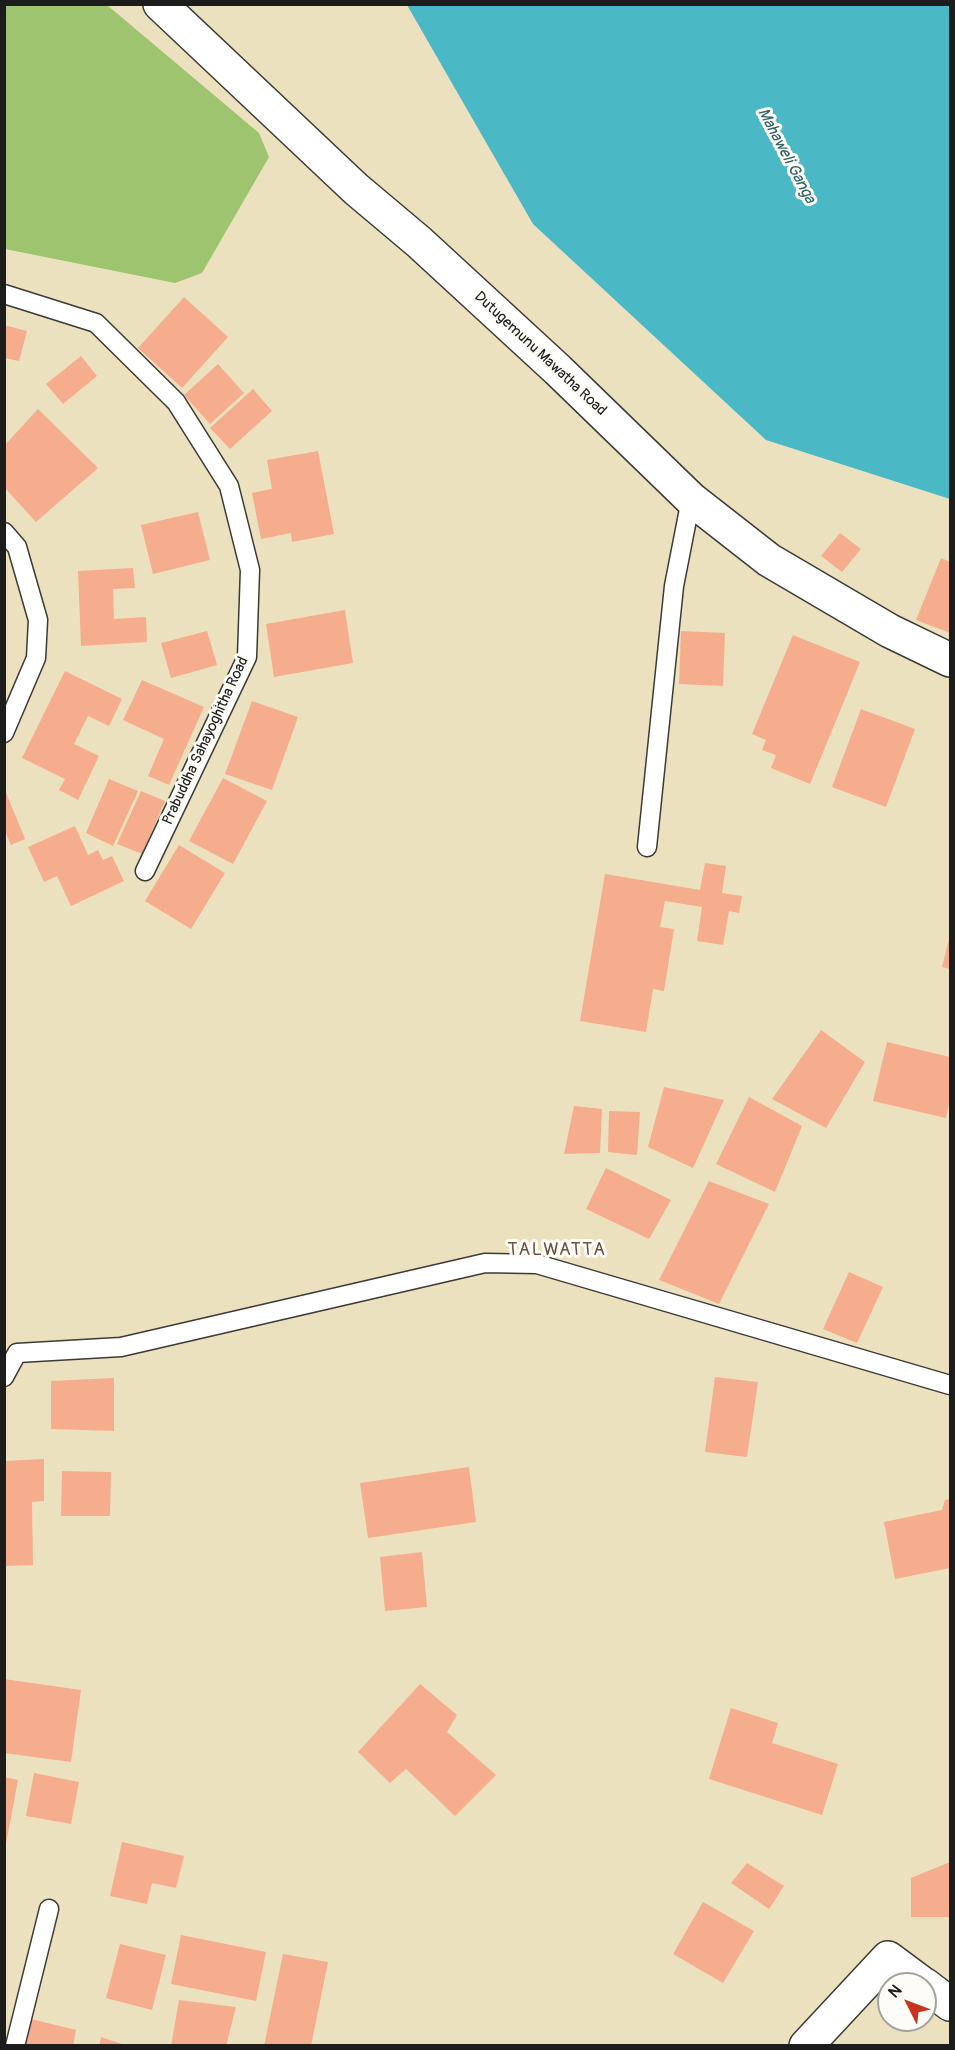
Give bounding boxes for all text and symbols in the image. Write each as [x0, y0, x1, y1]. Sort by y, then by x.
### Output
water label: Mahaweli Ganga [753, 105, 819, 207]
street label: Dutugemunu Mawatha Road [470, 288, 610, 420]
street label: Prabuddha Sahayoghitha Road [159, 654, 253, 828]
district label: TALWATTA [508, 1239, 606, 1261]
north arrow [877, 1972, 937, 2032]
text: N [884, 1981, 906, 2002]

